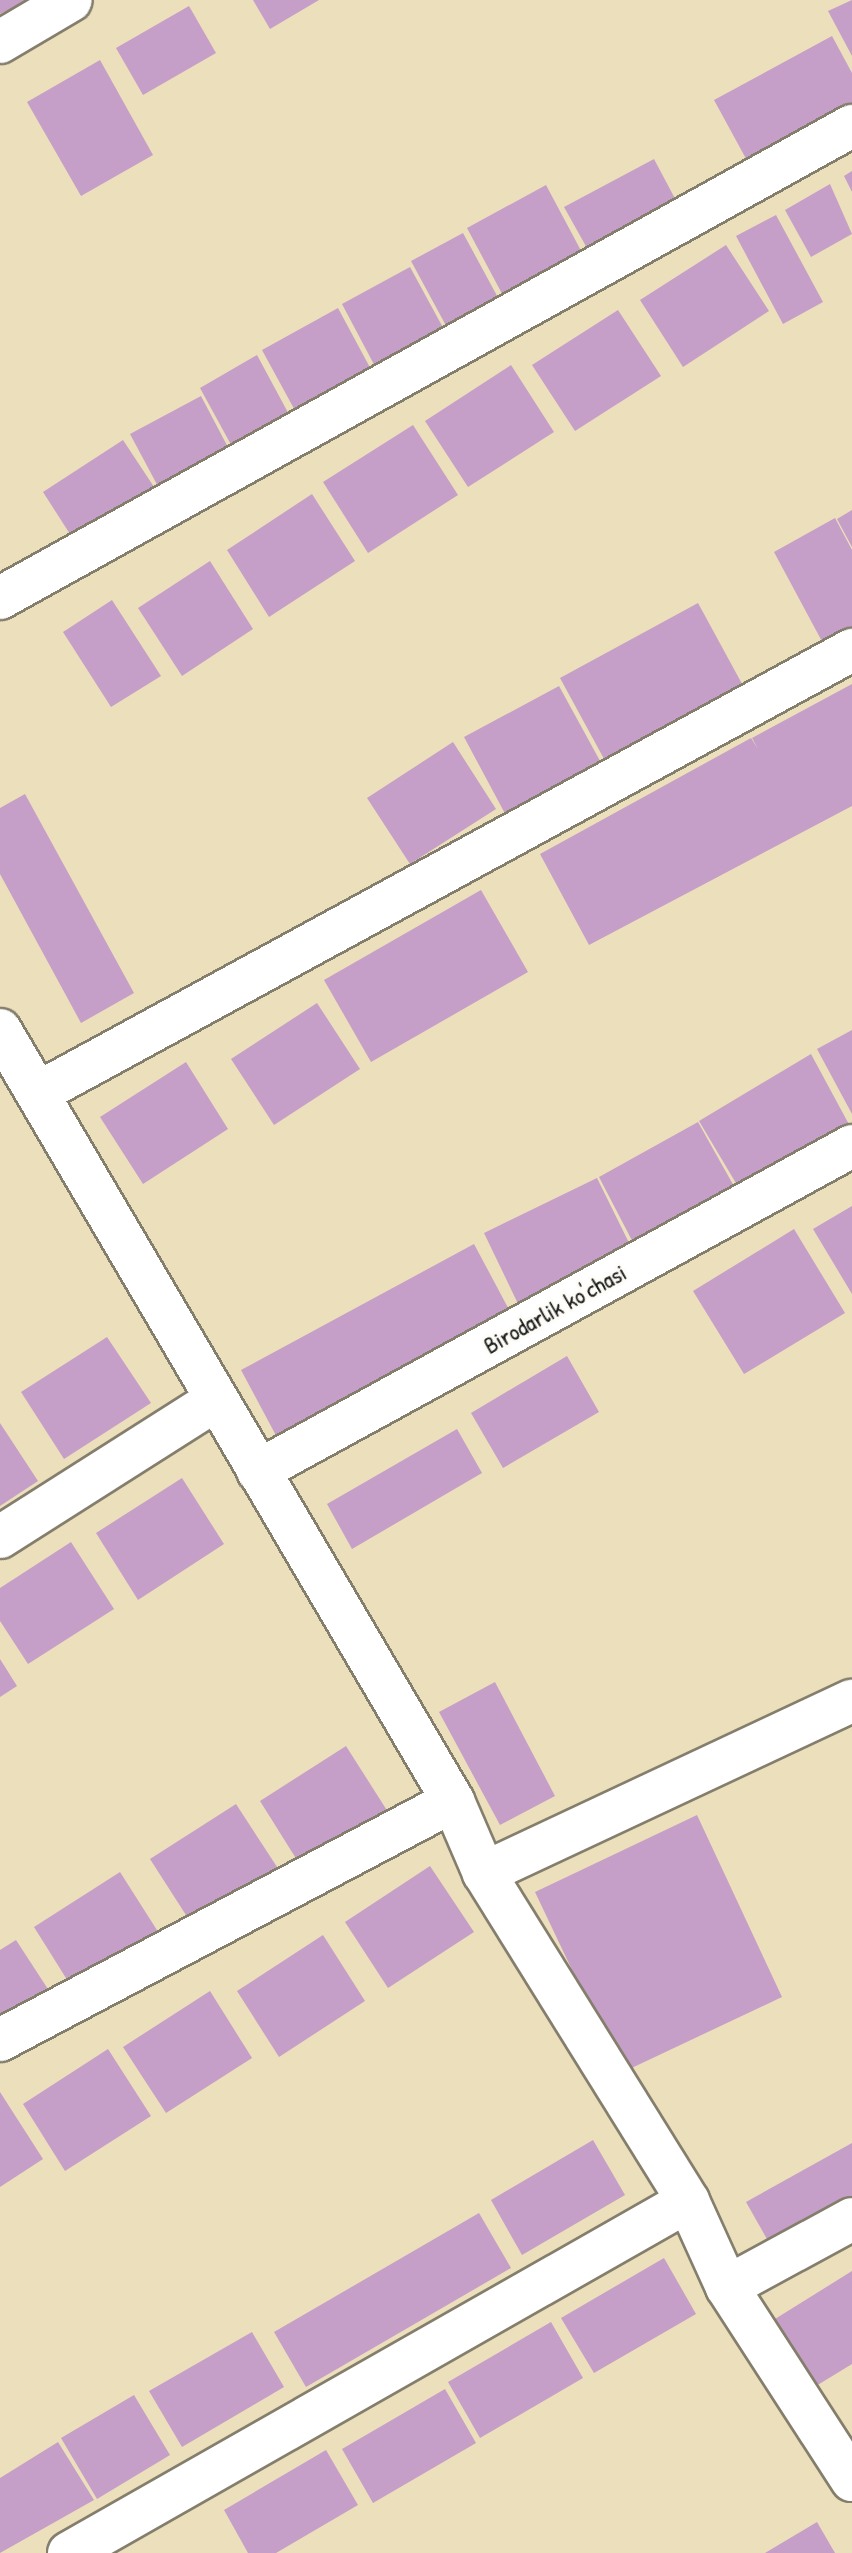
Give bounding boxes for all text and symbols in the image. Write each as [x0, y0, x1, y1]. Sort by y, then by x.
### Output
street label: Birodarlik ko'chasi [479, 1258, 631, 1360]

